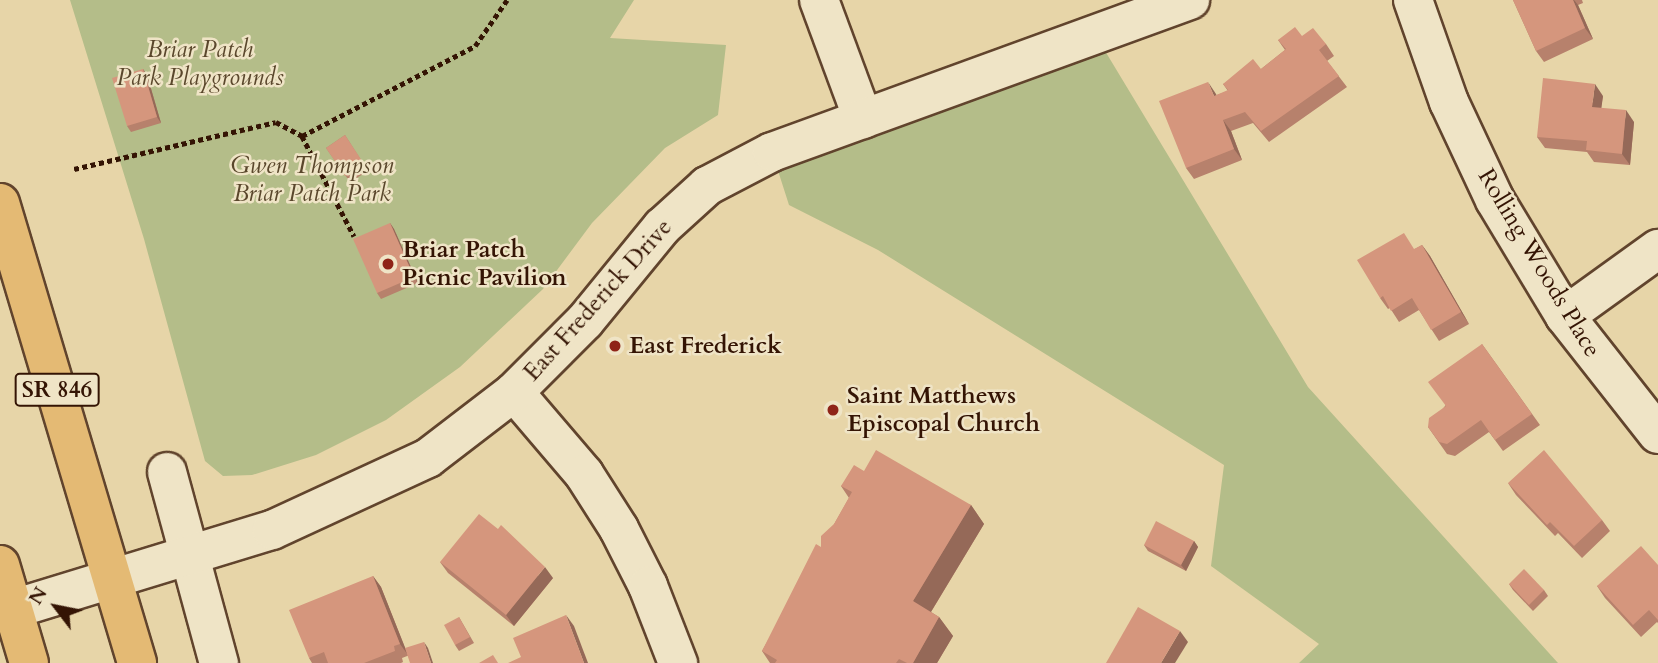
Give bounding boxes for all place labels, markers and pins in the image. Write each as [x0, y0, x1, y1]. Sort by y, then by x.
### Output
place label: Briar Patch Picnic Pavilion [402, 236, 567, 292]
marker: Briar Patch Picnic Pavilion [380, 256, 396, 272]
place label: East Frederick [629, 332, 782, 360]
marker: East Frederick [607, 338, 623, 354]
place label: Saint Matthews Episcopal Church [847, 382, 1040, 438]
marker: Saint Matthews Episcopal Church [825, 402, 841, 418]

